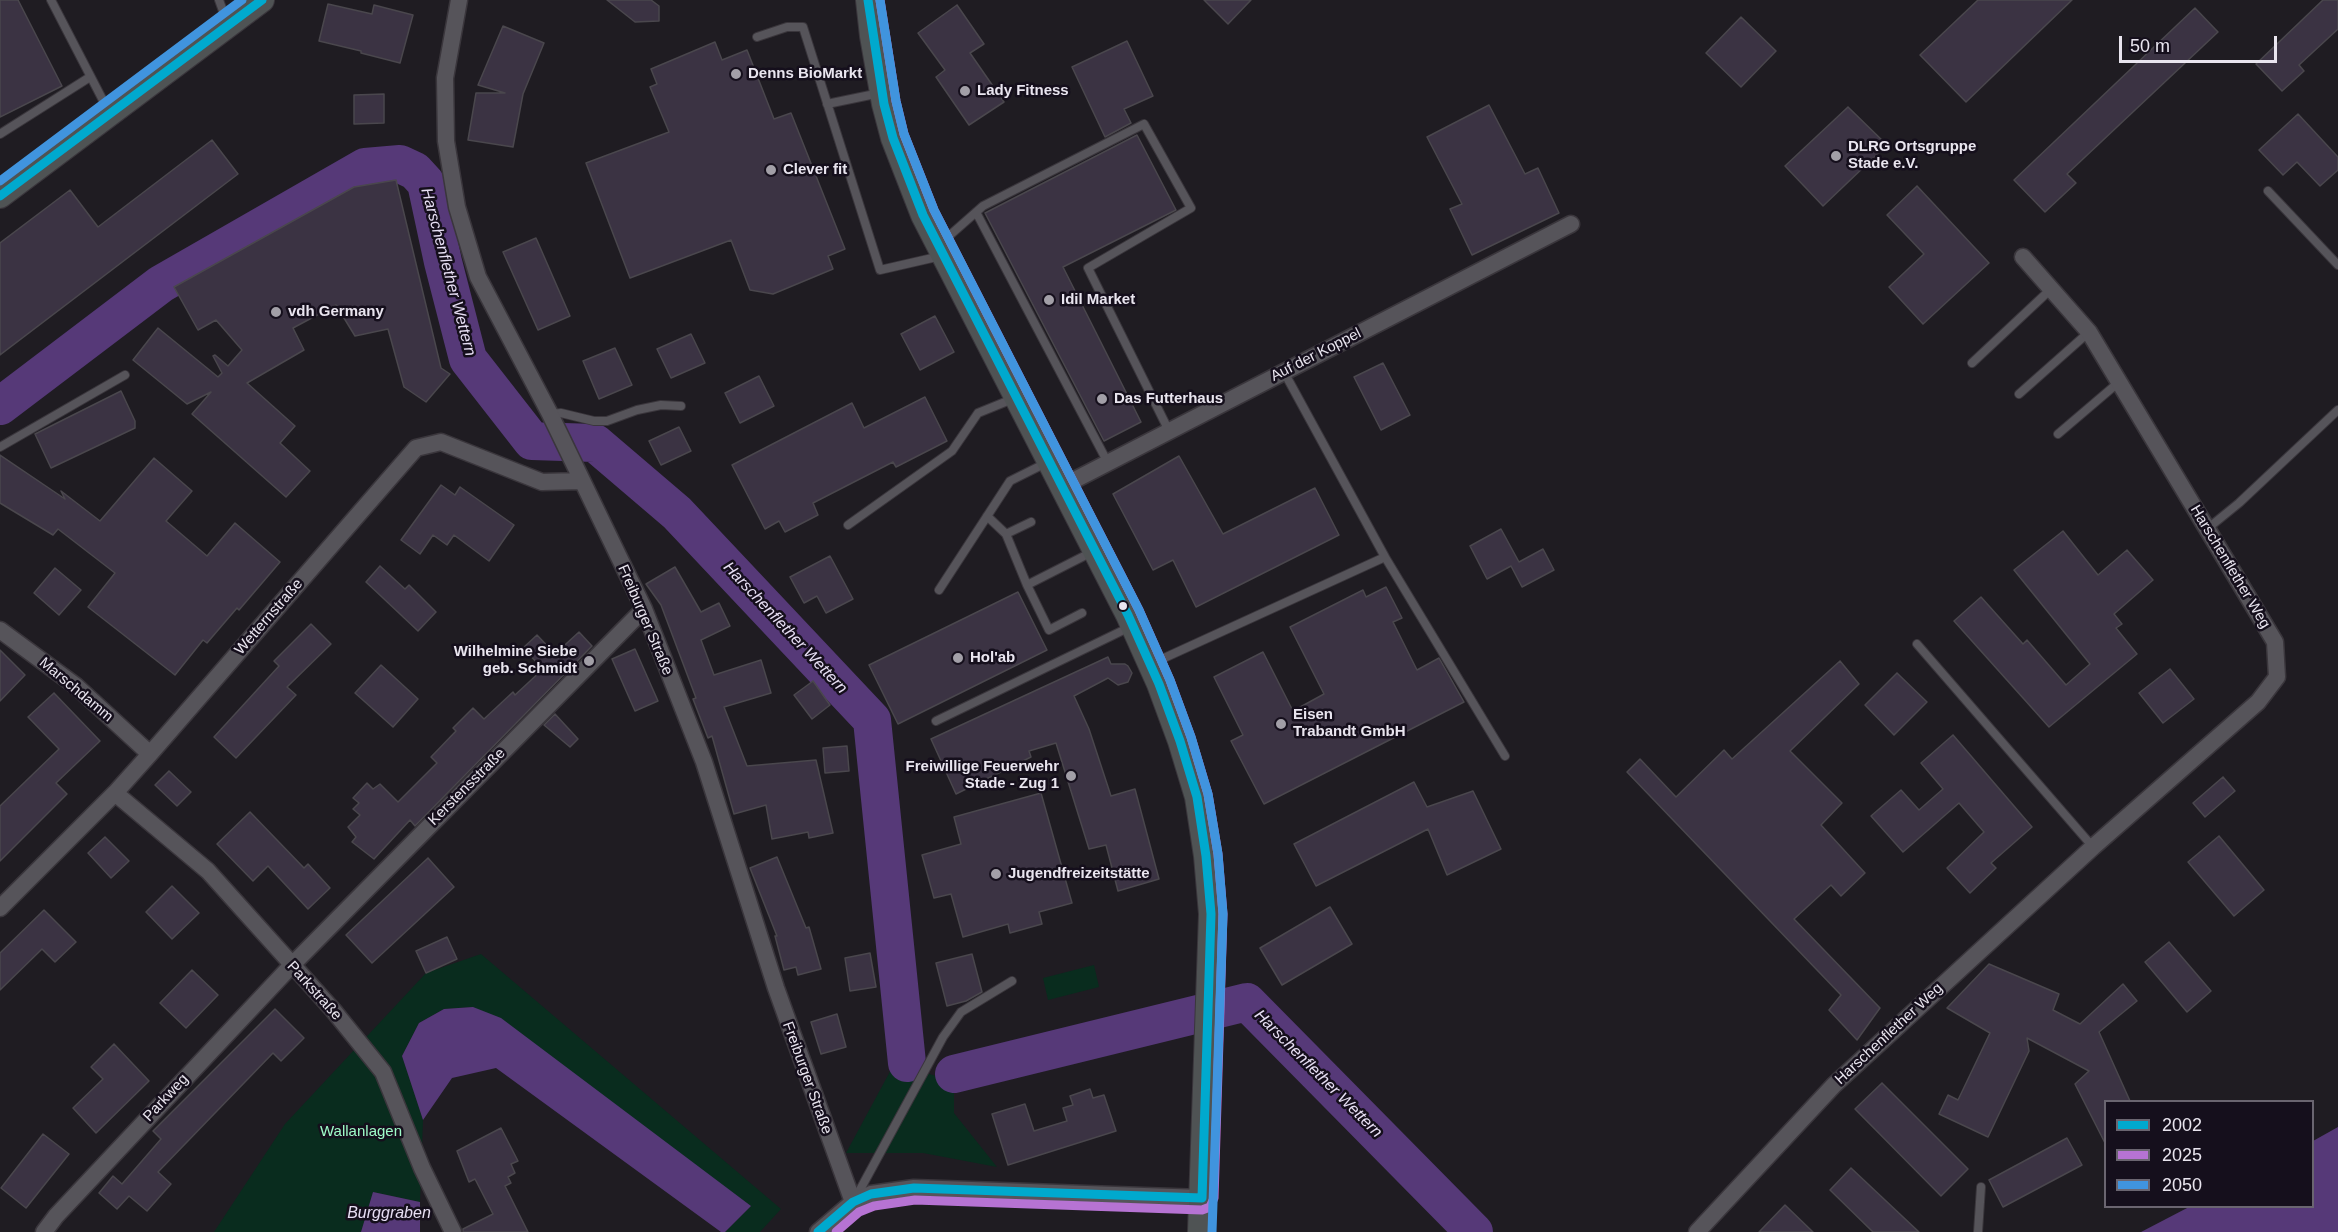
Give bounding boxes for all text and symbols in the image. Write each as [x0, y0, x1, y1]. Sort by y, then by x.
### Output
scale bar [2122, 24, 2280, 62]
text: 50 m [2130, 36, 2170, 56]
place label: Denns BioMarkt [748, 65, 862, 83]
marker: Denns BioMarkt [729, 67, 743, 81]
place label: Lady Fitness [977, 82, 1069, 100]
marker: Lady Fitness [958, 84, 972, 98]
place label: DLRG Ortsgruppe Stade e.V. [1848, 138, 1976, 173]
marker: DLRG Ortsgruppe Stade e.V. [1829, 149, 1843, 163]
place label: Clever fit [783, 161, 847, 179]
marker: Clever fit [764, 163, 778, 177]
water label: Harschenflether Wettern [416, 186, 480, 358]
place label: Idil Market [1061, 291, 1135, 309]
marker: Idil Market [1042, 293, 1056, 307]
place label: vdh Germany [288, 303, 384, 321]
marker: vdh Germany [269, 305, 283, 319]
street label: Auf der Koppel [1268, 324, 1364, 386]
place label: Das Futterhaus [1114, 390, 1223, 408]
marker: Das Futterhaus [1095, 392, 1109, 406]
street label: Harschenflether Weg [2186, 502, 2274, 632]
water label: Harschenflether Wettern [719, 558, 851, 698]
street label: Freiburger Straße [614, 562, 676, 678]
street label: Wetternstraße [231, 575, 307, 659]
unlabelled marker [1117, 600, 1129, 612]
place label: Wilhelmine Siebe geb. Schmidt [454, 643, 577, 678]
place label: Hol'ab [970, 649, 1015, 667]
marker: Hol'ab [951, 651, 965, 665]
street label: Marschdamm [35, 654, 117, 726]
marker: Wilhelmine Siebe geb. Schmidt [582, 654, 596, 668]
place label: Eisen Trabandt GmbH [1293, 706, 1406, 741]
marker: Eisen Trabandt GmbH [1274, 717, 1288, 731]
street label: Kerstensstraße [425, 745, 509, 829]
place label: Freiwillige Feuerwehr Stade - Zug 1 [906, 758, 1059, 793]
marker: Freiwillige Feuerwehr Stade - Zug 1 [1064, 769, 1078, 783]
place label: Jugendfreizeitstätte [1008, 865, 1150, 883]
marker: Jugendfreizeitstätte [989, 867, 1003, 881]
street label: Parkstraße [283, 958, 345, 1024]
street label: Harschenflether Weg [1831, 979, 1947, 1089]
water label: Harschenflether Wettern [1250, 1006, 1386, 1142]
street label: Freiburger Straße [778, 1019, 836, 1137]
street label: Parkweg [140, 1071, 192, 1125]
legend [2104, 1100, 2314, 1208]
text: 2002 [2162, 1115, 2202, 1135]
park label: Wallanlagen [320, 1123, 402, 1141]
text: 2025 [2162, 1145, 2202, 1165]
text: 2050 [2162, 1175, 2202, 1195]
water label: Burggraben [347, 1204, 431, 1224]

